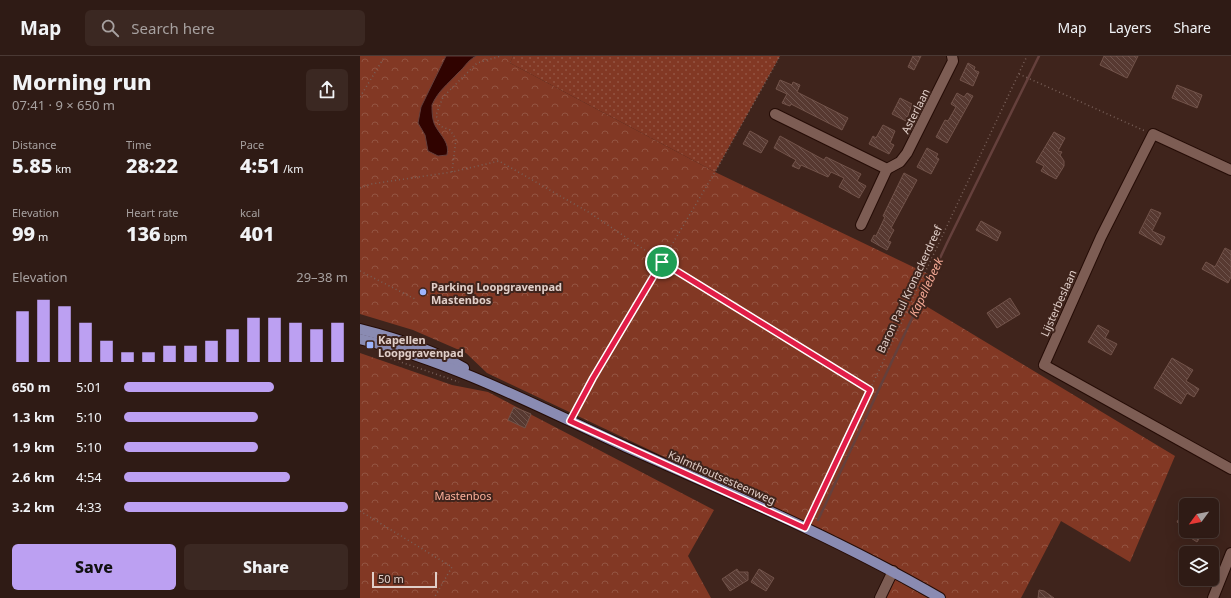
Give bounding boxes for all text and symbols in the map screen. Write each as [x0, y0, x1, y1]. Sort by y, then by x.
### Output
search box [85, 10, 365, 46]
text: Map [20, 15, 61, 41]
icon: search [99, 17, 121, 39]
text: Search here [131, 18, 215, 38]
text: Map [1058, 18, 1087, 37]
text: Layers [1109, 18, 1151, 37]
text: Share [1173, 18, 1211, 37]
text: Morning run [12, 66, 152, 96]
button: share [306, 69, 348, 111]
street label: Asterlaan [897, 86, 933, 136]
text: 07:41 · 9 × 650 m [12, 96, 115, 114]
text: Distance [12, 137, 57, 152]
text: Time [126, 137, 151, 152]
text: Pace [240, 137, 264, 152]
text: 5.85 [12, 152, 52, 179]
text: 28:22 [126, 152, 178, 179]
text: 4:51 [240, 152, 280, 179]
text: km [52, 161, 71, 176]
text: /km [280, 161, 304, 176]
text: Elevation [12, 205, 59, 220]
text: Heart rate [126, 205, 179, 220]
text: kcal [240, 205, 260, 220]
text: 99 [12, 220, 35, 247]
text: 136 [126, 220, 161, 247]
text: 401 [240, 220, 275, 247]
street label: Baron Paul Kronackerdreef [873, 222, 946, 355]
text: m [35, 229, 48, 244]
text: bpm [161, 229, 187, 244]
pin [645, 245, 679, 279]
icon: arrive [651, 251, 673, 273]
water label: Kapellebeek [905, 254, 948, 319]
street label: Lijsterbeslaan [1037, 267, 1079, 339]
text: Elevation [12, 268, 68, 286]
text: 29–38 m [296, 268, 348, 286]
place label: Parking Loopgravenpad Mastenbos [431, 279, 562, 307]
marker: Parking Loopgravenpad Mastenbos [418, 287, 428, 297]
place label: Kapellen Loopgravenpad [378, 332, 464, 360]
marker: Kapellen Loopgravenpad [365, 340, 375, 350]
text: 650 m [12, 378, 50, 396]
text: 5:01 [76, 378, 102, 396]
text: 1.3 km [12, 408, 55, 426]
text: 5:10 [76, 408, 102, 426]
text: 1.9 km [12, 438, 55, 456]
text: 5:10 [76, 438, 102, 456]
street label: Kalmthoutsesteenweg [666, 447, 778, 507]
text: 2.6 km [12, 468, 55, 486]
text: 4:54 [76, 468, 102, 486]
park label: Mastenbos [434, 488, 492, 503]
text: 3.2 km [12, 498, 55, 516]
text: 4:33 [76, 498, 102, 516]
north arrow [1179, 498, 1219, 538]
map controls [1179, 498, 1219, 586]
button: Save [12, 544, 176, 590]
button: Share [184, 544, 348, 590]
button: layers [1179, 546, 1219, 586]
scale bar [372, 570, 437, 589]
text: 50 m [378, 571, 404, 586]

